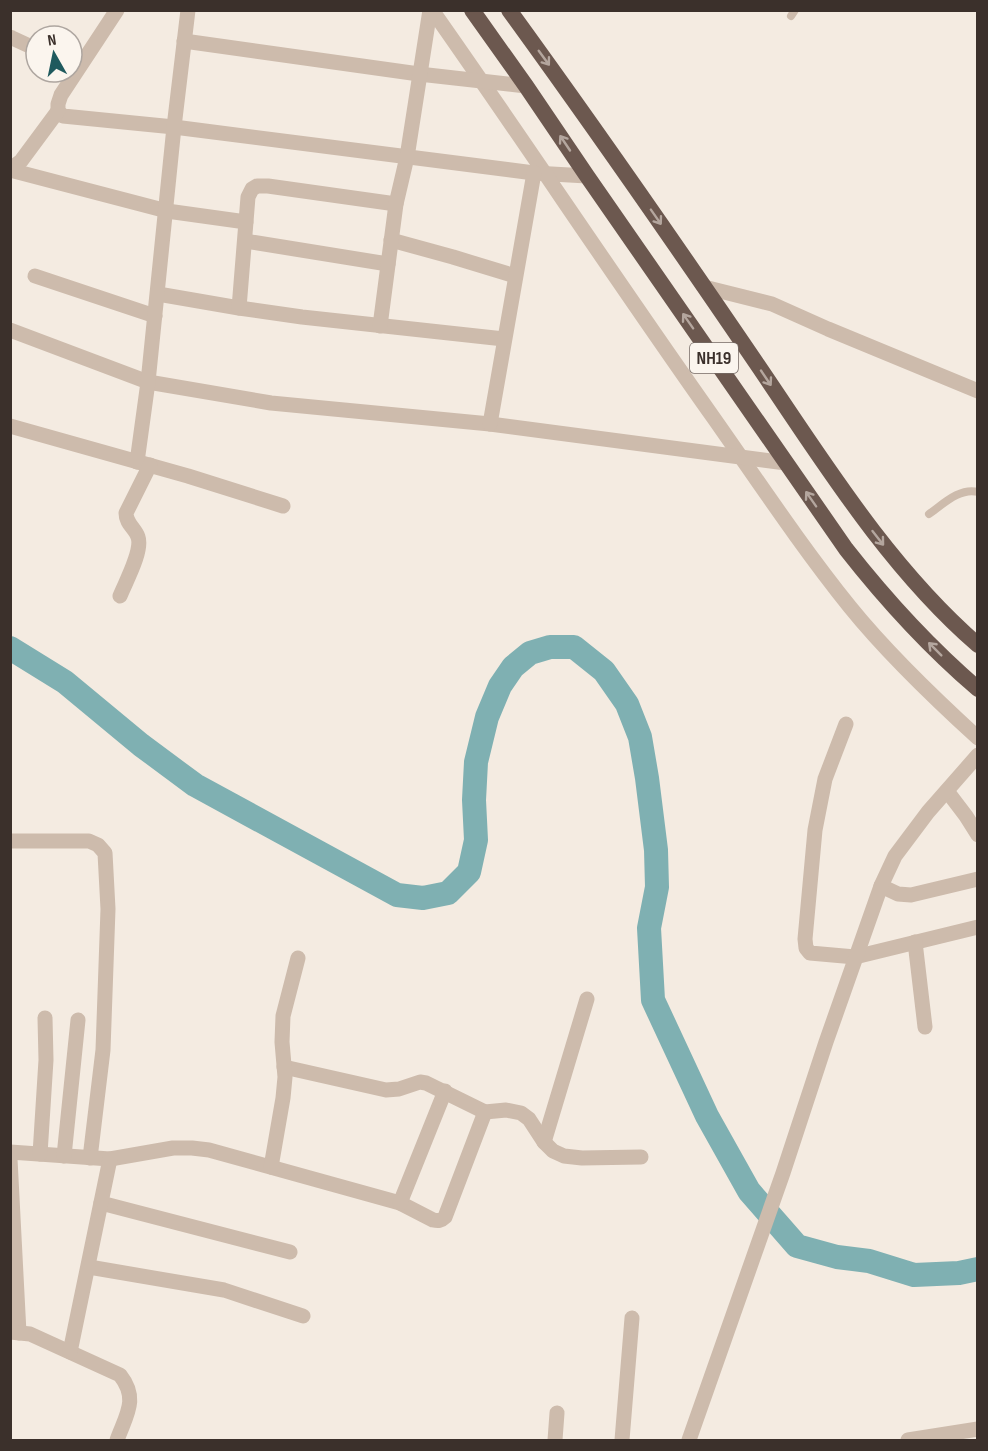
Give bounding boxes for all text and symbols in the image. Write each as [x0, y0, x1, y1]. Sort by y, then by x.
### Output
north arrow [24, 24, 84, 84]
text: N [46, 31, 58, 51]
one-way arrow [538, 49, 550, 65]
one-way arrow [559, 136, 571, 152]
one-way arrow [650, 209, 662, 225]
one-way arrow [682, 313, 694, 330]
road number: NH19 [690, 343, 738, 373]
one-way arrow [761, 369, 773, 386]
one-way arrow [805, 491, 817, 507]
one-way arrow [872, 529, 885, 545]
one-way arrow [927, 641, 942, 656]

